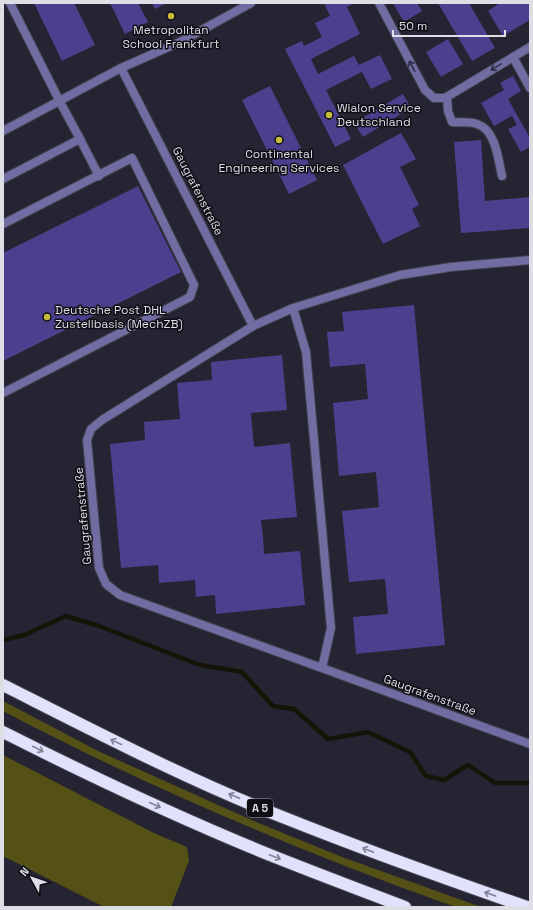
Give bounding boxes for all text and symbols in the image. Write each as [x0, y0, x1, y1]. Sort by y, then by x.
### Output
marker: Metropolitan School Frankfurt [166, 11, 176, 21]
scale bar [393, 12, 505, 38]
text: 50 m [399, 18, 427, 34]
place label: Metropolitan School Frankfurt [123, 22, 219, 52]
one-way arrow [408, 61, 416, 73]
one-way arrow [490, 64, 502, 72]
place label: Wialon Service Deutschland [337, 100, 421, 130]
marker: Wialon Service Deutschland [324, 110, 334, 120]
marker: Continental Engineering Services [274, 135, 284, 145]
street label: Gaugrafenstraße [169, 144, 227, 238]
place label: Continental Engineering Services [219, 146, 339, 176]
place label: Deutsche Post DHL Zustellbasis (MechZB) [55, 302, 183, 332]
marker: Deutsche Post DHL Zustellbasis (MechZB) [42, 312, 52, 322]
street label: Gaugrafenstraße [71, 467, 95, 565]
street label: Gaugrafenstraße [381, 671, 479, 719]
one-way arrow [110, 738, 122, 745]
one-way arrow [32, 746, 44, 753]
one-way arrow [229, 792, 241, 800]
road number: A 5 [247, 799, 273, 817]
one-way arrow [149, 802, 161, 809]
one-way arrow [362, 846, 375, 853]
one-way arrow [268, 853, 280, 861]
north arrow [12, 858, 52, 898]
text: N [17, 864, 32, 879]
one-way arrow [485, 890, 497, 898]

